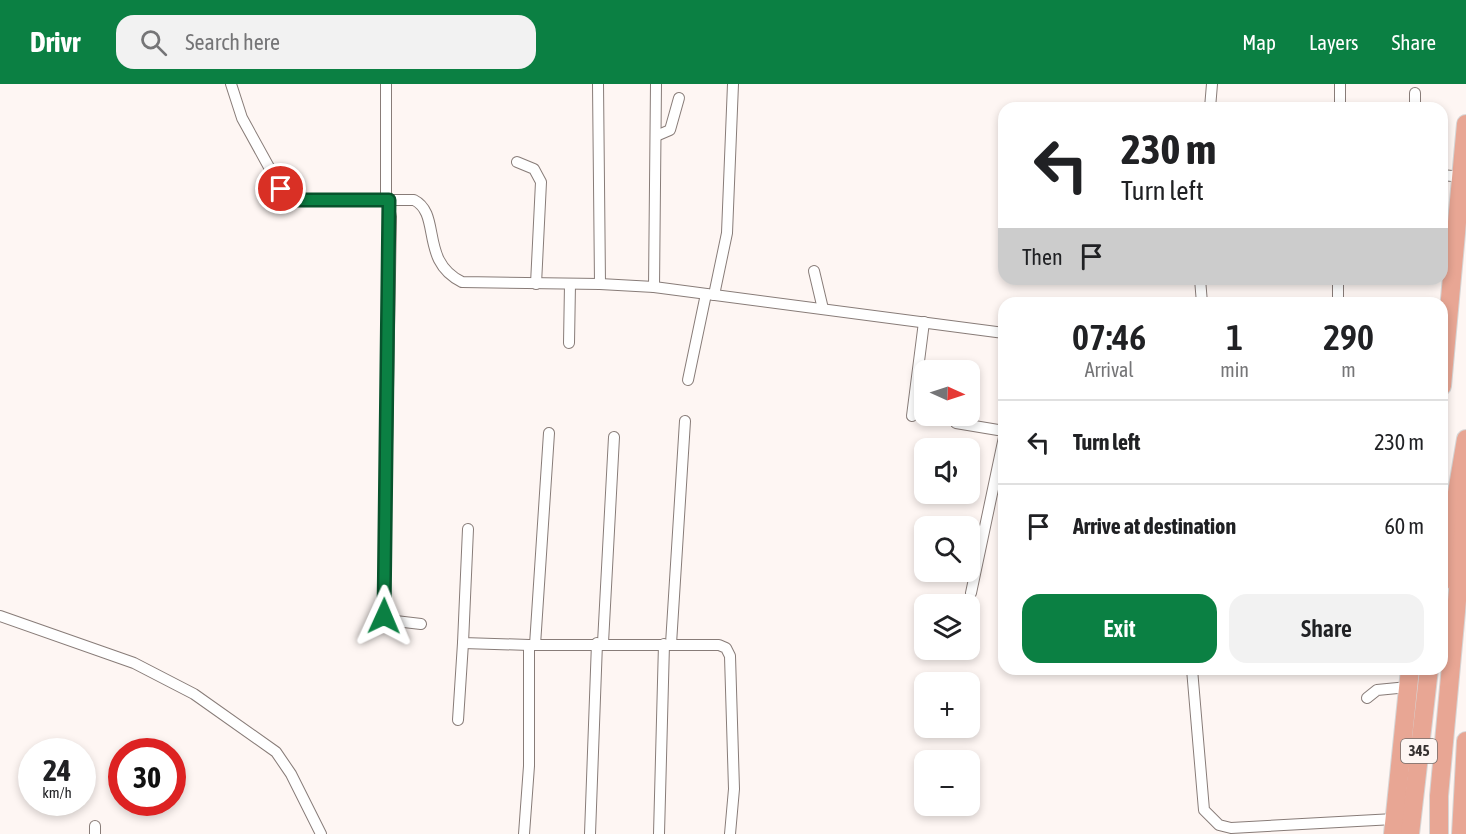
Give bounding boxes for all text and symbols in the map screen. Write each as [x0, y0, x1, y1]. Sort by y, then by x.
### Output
search box [116, 15, 536, 69]
text: Drivr [30, 26, 80, 58]
icon: search [137, 26, 170, 59]
text: Search here [185, 29, 280, 55]
text: Map [1242, 30, 1276, 54]
text: Layers [1309, 30, 1359, 54]
text: Share [1392, 30, 1436, 54]
text: 230 m [1121, 125, 1216, 173]
icon: left [1022, 126, 1100, 204]
pin [255, 163, 306, 214]
icon: arrive [264, 172, 297, 205]
text: Turn left [1121, 175, 1204, 206]
icon: arrive [1075, 240, 1108, 273]
text: Then [1022, 244, 1063, 270]
text: 07:46 [1072, 316, 1146, 358]
text: 1 [1226, 316, 1243, 358]
text: 290 [1323, 316, 1374, 358]
text: Arrival [1085, 358, 1134, 381]
text: min [1220, 358, 1249, 381]
text: m [1341, 358, 1356, 381]
north arrow [914, 360, 980, 426]
map controls [914, 360, 980, 816]
icon: left [1022, 426, 1055, 459]
text: Turn left [1073, 429, 1140, 455]
text: 230 m [1374, 429, 1424, 455]
button: sound [914, 438, 980, 504]
icon: arrive [1022, 510, 1055, 543]
text: Arrive at destination [1073, 513, 1236, 539]
text: 60 m [1384, 513, 1424, 539]
button: search [914, 516, 980, 582]
position arrow [352, 584, 416, 648]
button: layers [914, 594, 980, 660]
button: Exit [1022, 594, 1217, 663]
button: Share [1229, 594, 1424, 663]
button: + [914, 672, 980, 738]
speed limit sign: 30 [108, 738, 186, 816]
road number: 345 [1401, 739, 1437, 763]
button: − [914, 750, 980, 816]
text: 24 [43, 753, 71, 787]
text: km/h [42, 784, 72, 801]

